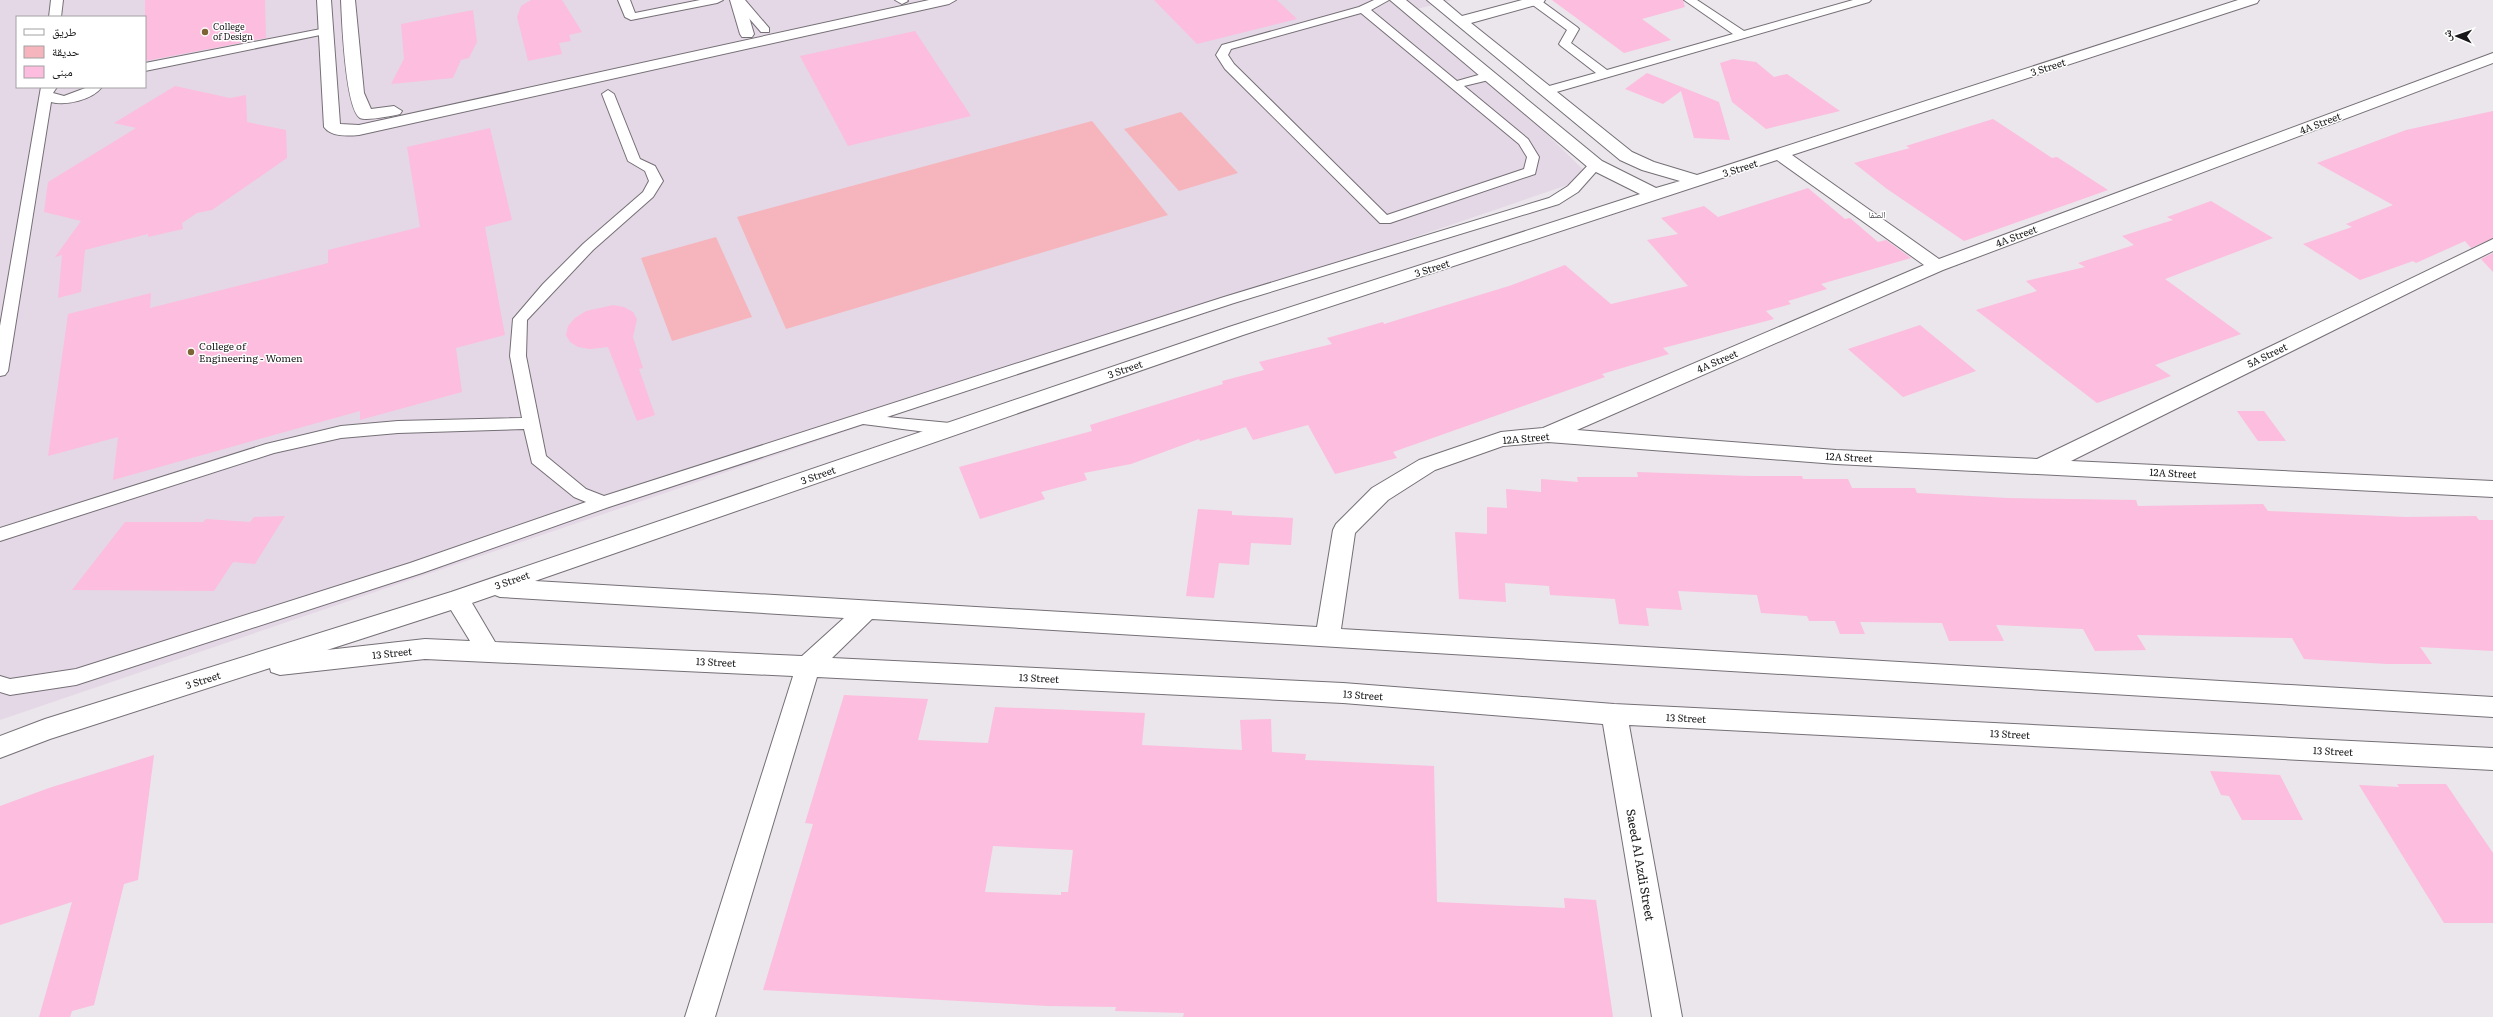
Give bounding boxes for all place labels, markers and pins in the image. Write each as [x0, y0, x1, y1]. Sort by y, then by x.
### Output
place label: College of Design [213, 19, 253, 43]
marker: College of Design [200, 27, 210, 37]
place label: College of Engineering - Women [199, 338, 303, 365]
marker: College of Engineering - Women [186, 347, 196, 357]

